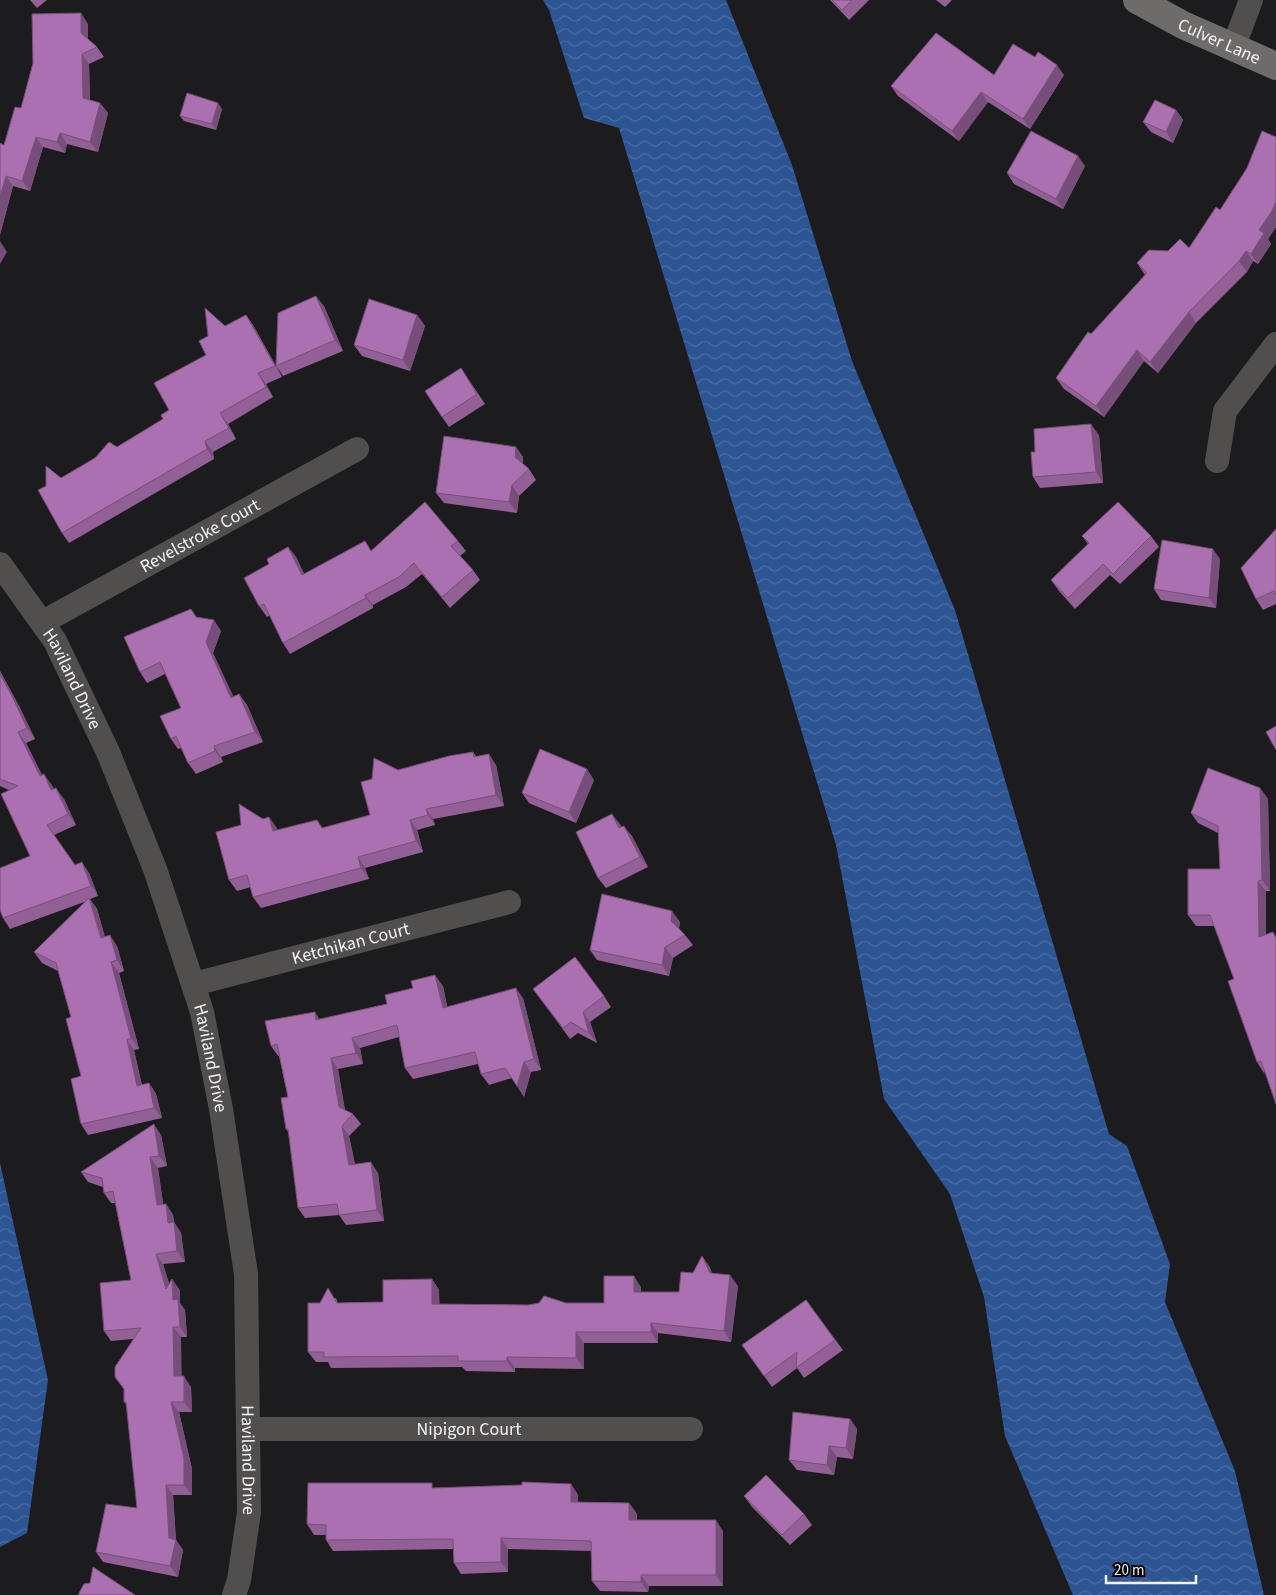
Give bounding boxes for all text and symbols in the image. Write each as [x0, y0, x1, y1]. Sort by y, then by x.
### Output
street label: Culver Lane [1174, 12, 1265, 71]
street label: Revelstroke Court [136, 493, 264, 579]
street label: Haviland Drive [37, 623, 107, 734]
street label: Ketchikan Court [289, 916, 413, 971]
street label: Haviland Drive [187, 1000, 233, 1114]
street label: Haviland Drive [235, 1405, 261, 1515]
street label: Nipigon Court [417, 1417, 521, 1442]
scale bar [1106, 1552, 1196, 1584]
text: 20 m [1114, 1560, 1144, 1581]

